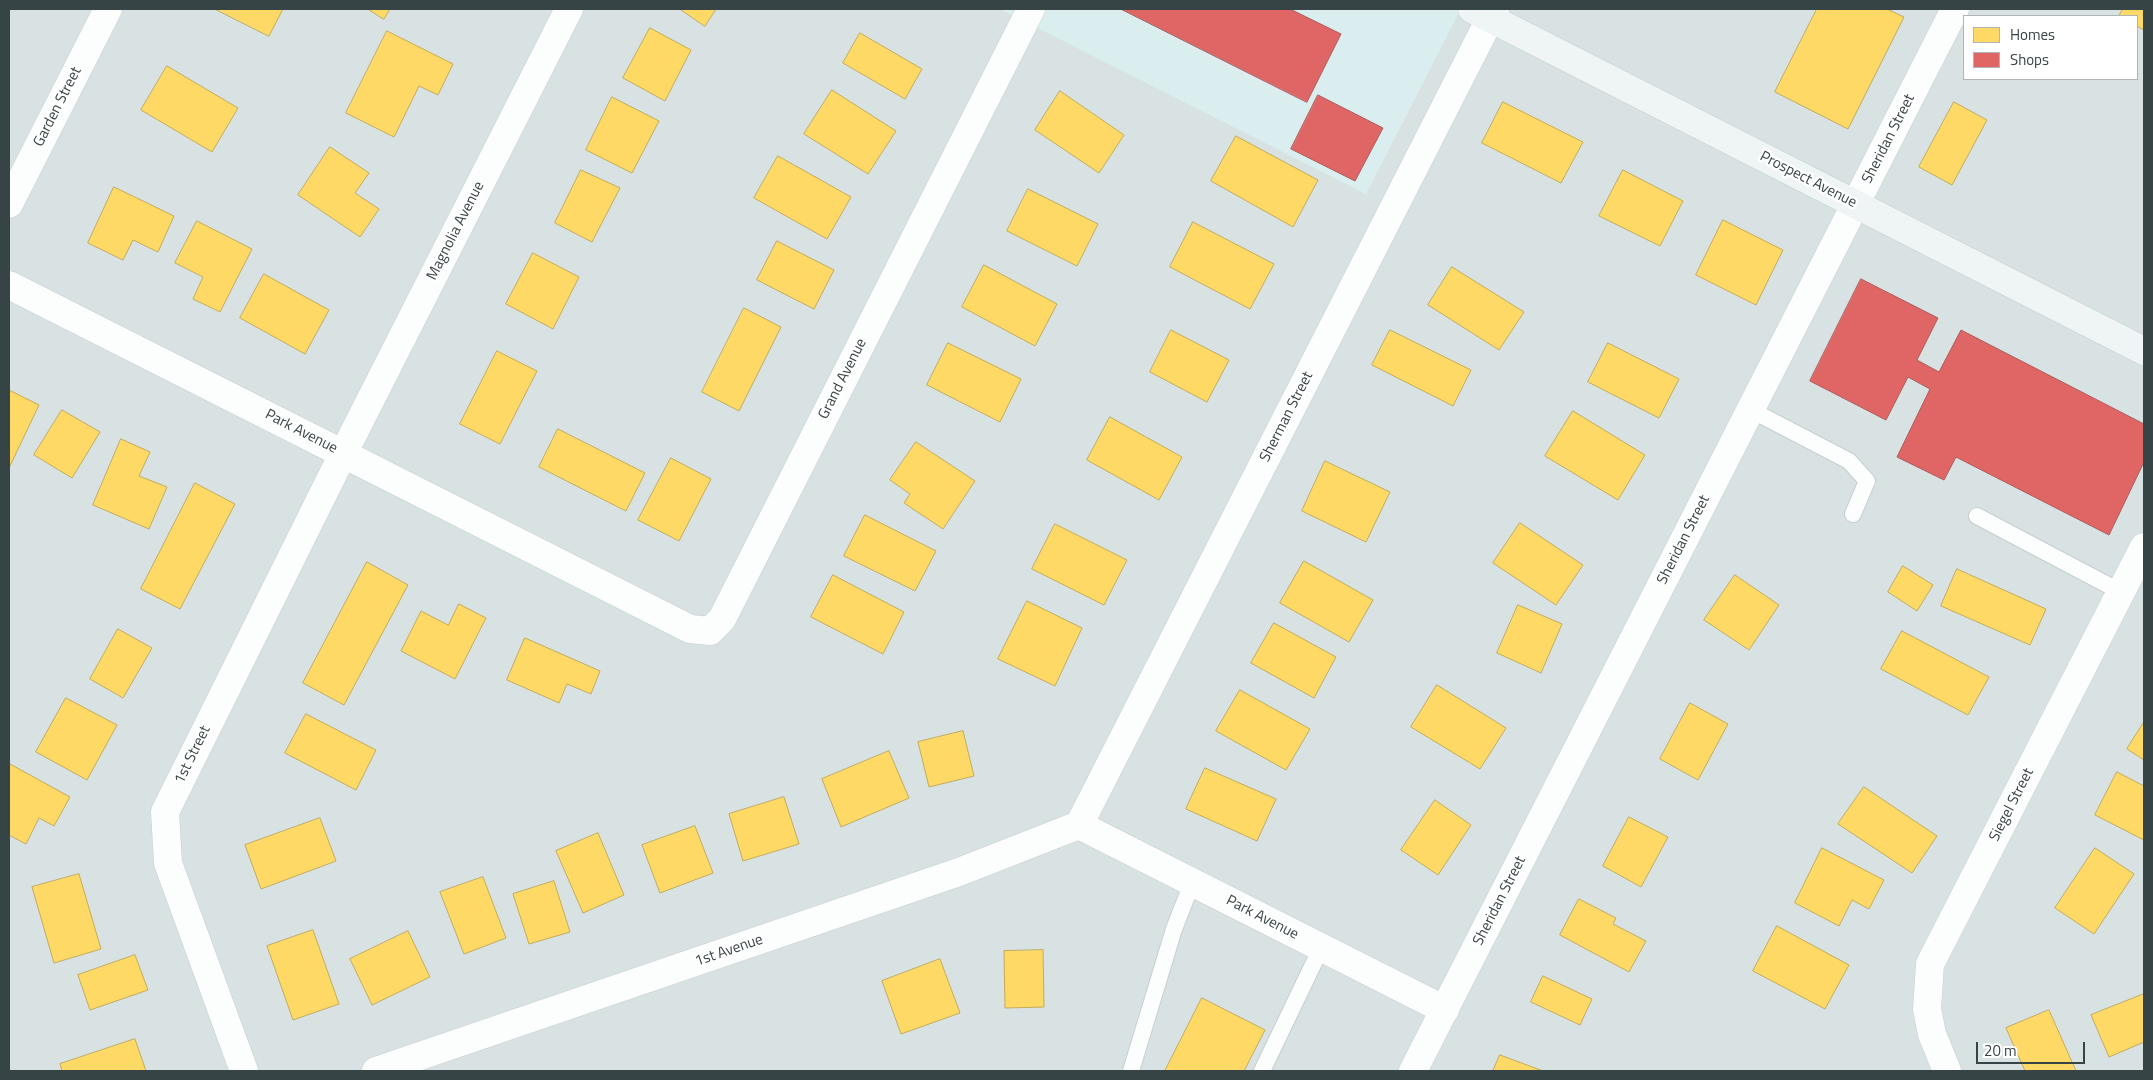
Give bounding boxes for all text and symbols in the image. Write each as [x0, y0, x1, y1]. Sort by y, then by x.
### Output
legend [1963, 15, 2138, 80]
text: Homes [2010, 23, 2055, 46]
text: Shops [2010, 48, 2049, 71]
street label: Garden Street [30, 64, 86, 150]
street label: Sheridan Street [1859, 91, 1919, 187]
street label: Prospect Avenue [1757, 148, 1859, 212]
street label: Magnolia Avenue [423, 179, 489, 283]
street label: Grand Avenue [815, 336, 871, 422]
street label: Sherman Street [1257, 369, 1317, 465]
street label: Park Avenue [262, 406, 340, 458]
street label: Sheridan Street [1654, 492, 1714, 588]
street label: 1st Street [171, 723, 215, 787]
street label: Siegel Street [1986, 765, 2038, 845]
street label: Sheridan Street [1470, 853, 1530, 949]
street label: Park Avenue [1223, 892, 1301, 944]
street label: 1st Avenue [693, 931, 765, 971]
scale bar [1978, 1032, 2087, 1064]
text: 20 m [1984, 1039, 2017, 1062]

